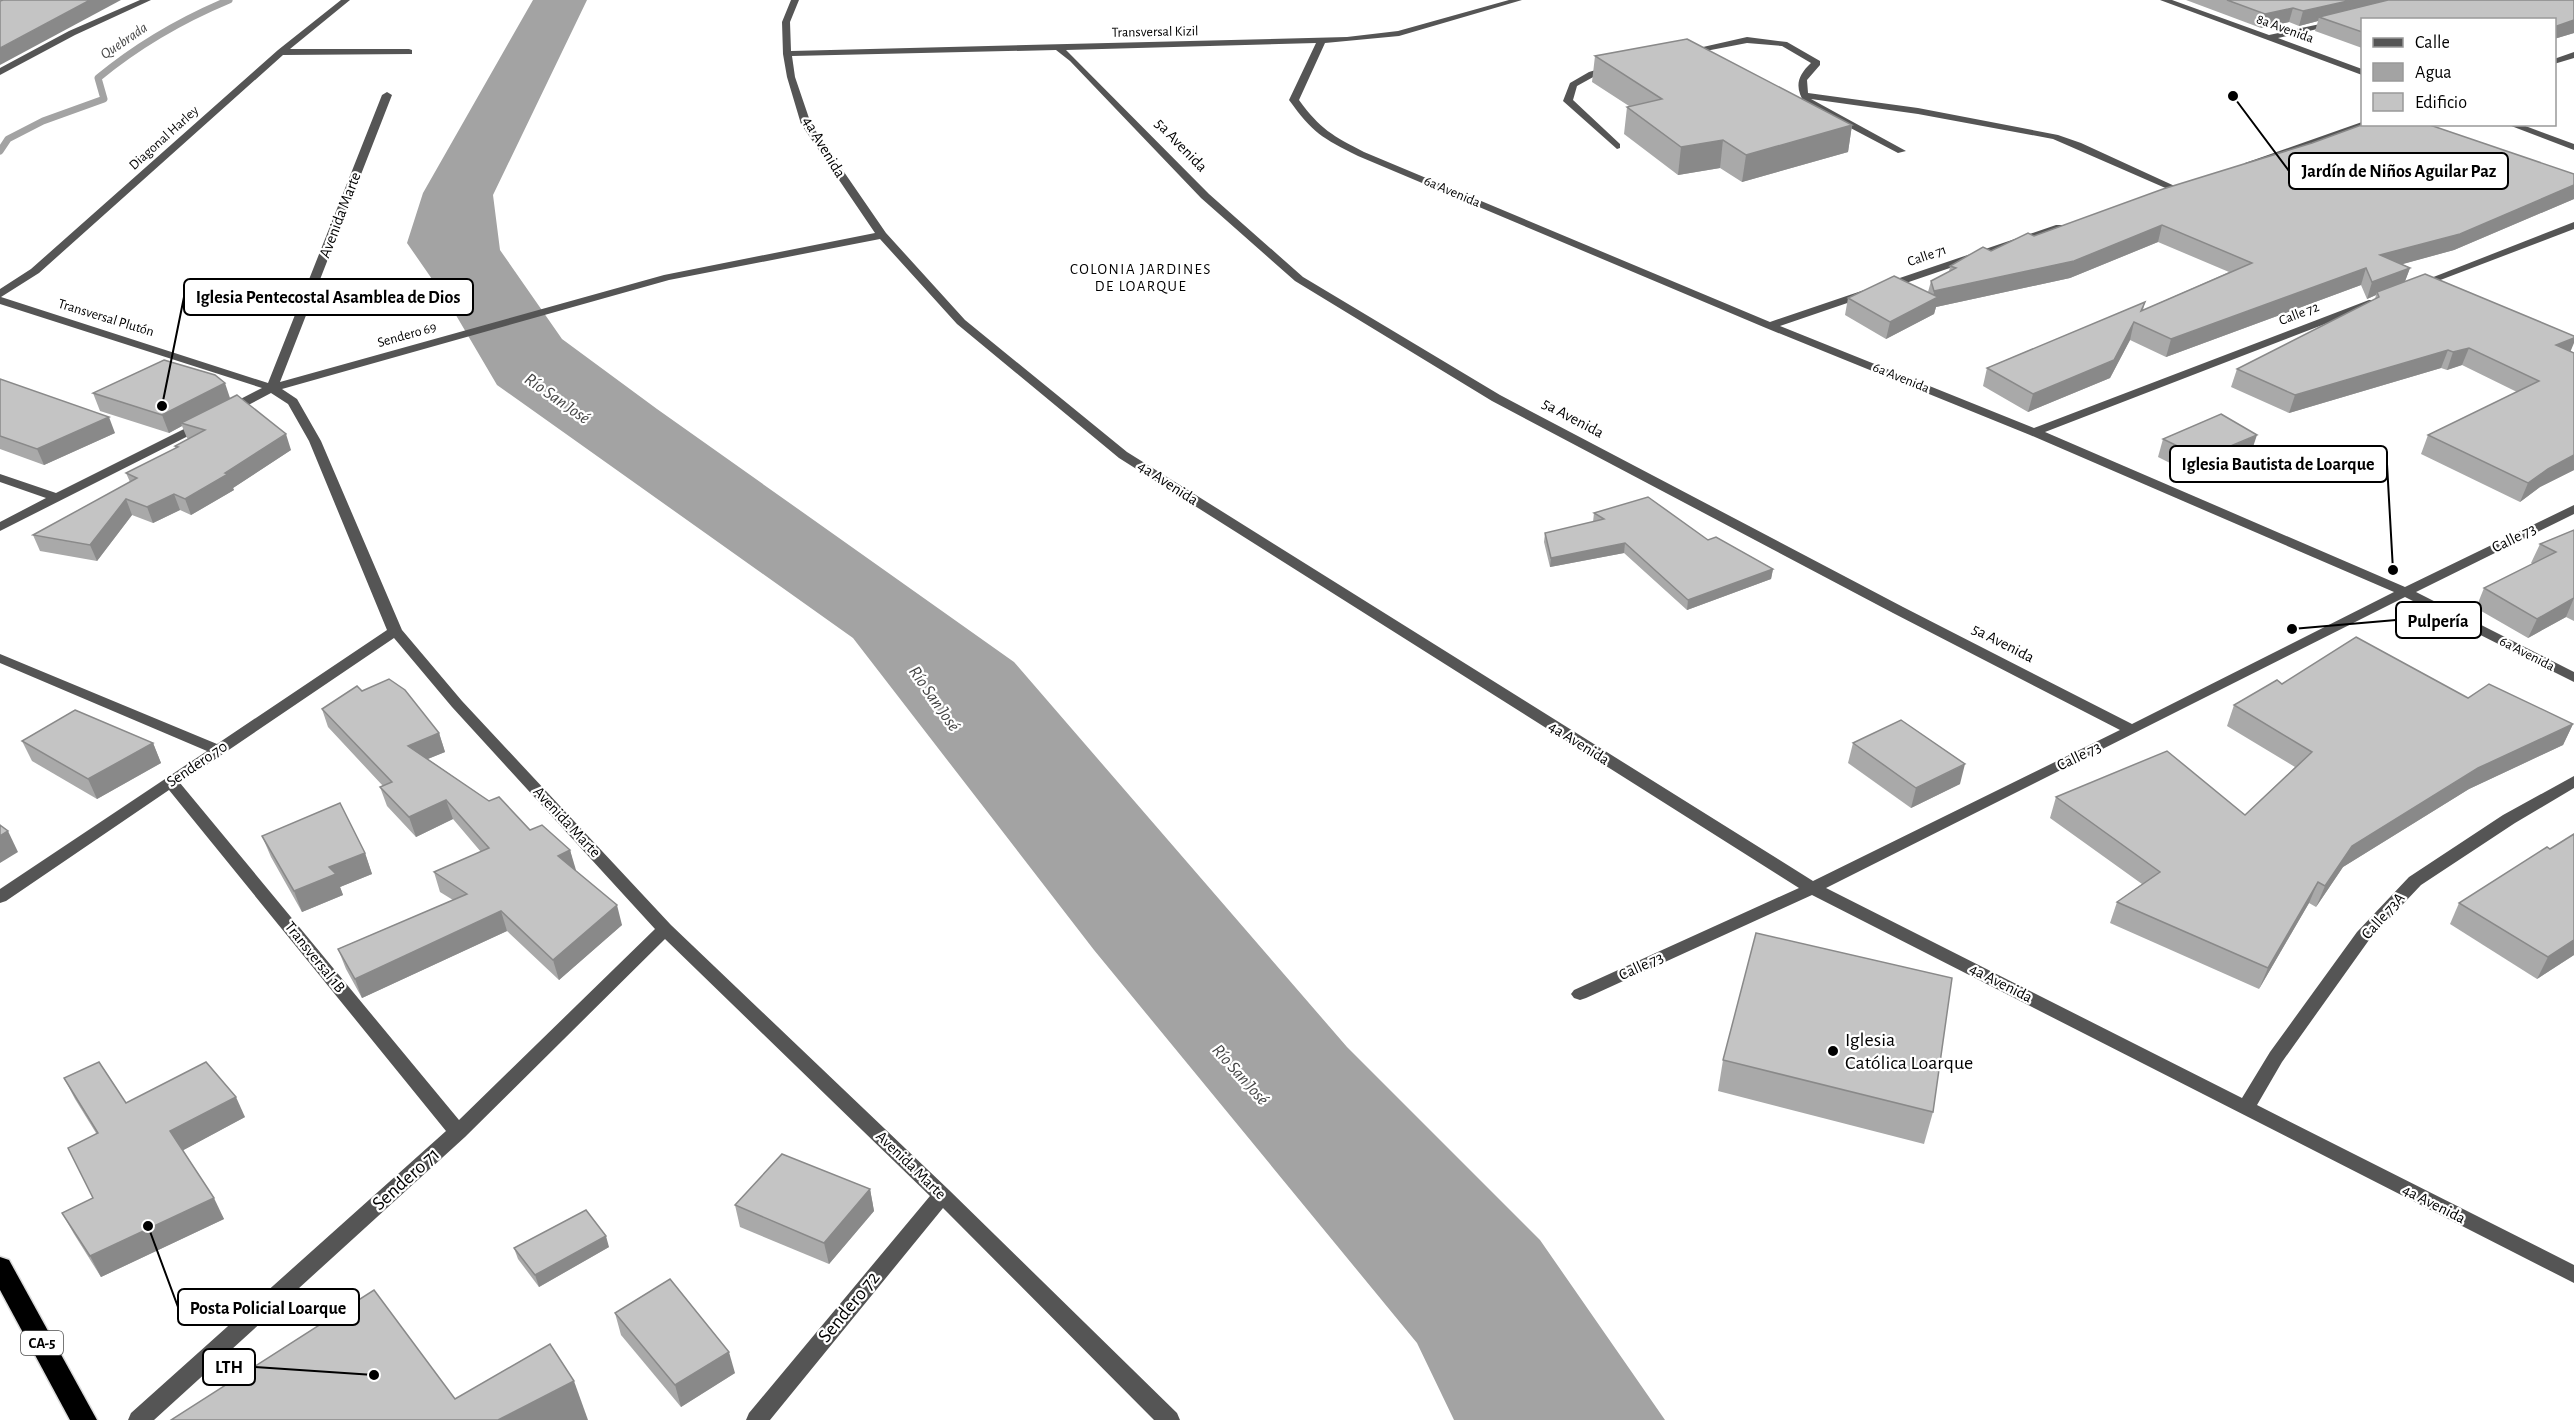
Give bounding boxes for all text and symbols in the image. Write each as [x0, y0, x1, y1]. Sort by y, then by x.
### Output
street label: 8a Avenida [2255, 12, 2316, 46]
legend [2361, 18, 2556, 126]
water label: Quebrada [98, 20, 150, 62]
street label: Transversal Kizil [1111, 24, 1199, 40]
text: Calle [2415, 34, 2450, 52]
text: Agua [2415, 64, 2452, 82]
text: Edificio [2415, 94, 2467, 112]
street label: Diagonal Harley [127, 103, 201, 173]
street label: 4a Avenida [800, 114, 848, 180]
street label: 5a Avenida [1152, 115, 1210, 175]
callout: Jardín de Niños Aguilar Paz [2289, 153, 2508, 189]
text: Jardín de Niños Aguilar Paz [2302, 163, 2497, 181]
street label: Avenida Marte [316, 170, 364, 260]
street label: 6a Avenida [1422, 174, 1483, 210]
street label: Calle 71 [1906, 243, 1948, 269]
district label: COLONIA JARDINES DE LOARQUE [1070, 262, 1212, 294]
callout: Iglesia Pentecostal Asamblea de Dios [184, 279, 473, 315]
text: Iglesia Pentecostal Asamblea de Dios [196, 289, 460, 307]
street label: Transversal Plutón [56, 297, 156, 339]
street label: Calle 72 [2277, 300, 2321, 328]
street label: Sendero 69 [376, 320, 438, 350]
street label: 6a Avenida [1871, 360, 1932, 396]
water label: Río San José [521, 370, 593, 428]
street label: 5a Avenida [1539, 395, 1607, 441]
callout: Iglesia Bautista de Loarque [2170, 446, 2387, 482]
text: Iglesia Bautista de Loarque [2181, 456, 2375, 474]
street label: 4a Avenida [1135, 458, 1201, 508]
street label: Calle 73 [2489, 521, 2539, 555]
callout: Pulpería [2396, 602, 2481, 638]
text: Pulpería [2407, 613, 2469, 631]
street label: 5a Avenida [1969, 621, 2037, 665]
street label: 6a Avenida [2497, 634, 2557, 674]
water label: Río San José [905, 663, 963, 735]
street label: 4a Avenida [1546, 718, 1612, 768]
street label: Sendero 70 [164, 738, 230, 790]
street label: Calle 73 [2054, 739, 2104, 773]
street label: Avenida Marte [530, 783, 604, 861]
street label: Calle 73A [2358, 890, 2408, 942]
street label: Transversal 1B [282, 918, 348, 996]
street label: Calle 73 [1616, 949, 1666, 983]
street label: 4a Avenida [1967, 960, 2035, 1006]
place label: Iglesia Católica Loarque [1845, 1030, 1973, 1073]
water label: Río San José [1208, 1041, 1272, 1109]
marker: Iglesia Católica Loarque [1826, 1044, 1840, 1058]
street label: Avenida Marte [873, 1128, 949, 1202]
street label: Sendero 71 [368, 1144, 444, 1214]
street label: 4a Avenida [2400, 1181, 2468, 1227]
street label: Sendero 72 [814, 1268, 884, 1346]
callout: Posta Policial Loarque [178, 1289, 359, 1325]
text: Posta Policial Loarque [190, 1300, 346, 1318]
road number: CA-5 [21, 1331, 63, 1355]
callout: LTH [203, 1349, 255, 1385]
text: LTH [215, 1359, 243, 1377]

